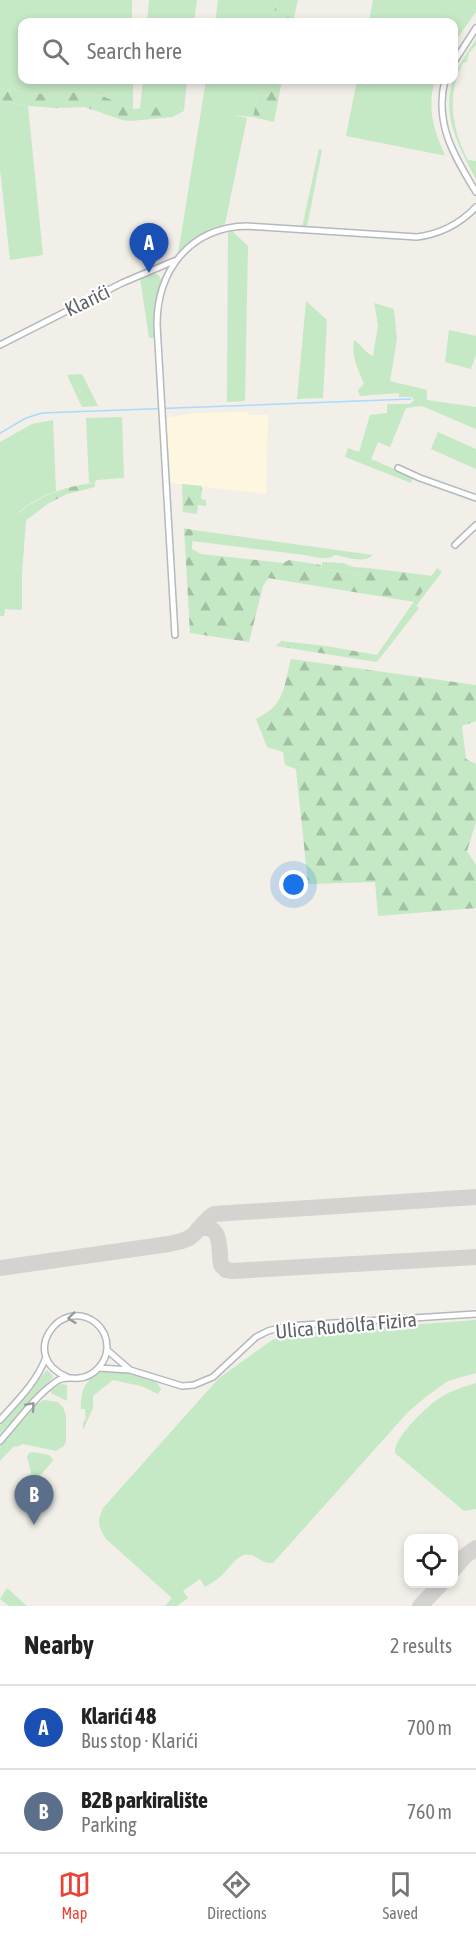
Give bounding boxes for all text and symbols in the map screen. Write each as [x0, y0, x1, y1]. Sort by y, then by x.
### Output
search box [18, 18, 458, 84]
icon: search [39, 35, 72, 68]
text: Search here [87, 38, 182, 64]
pin: A [130, 224, 168, 273]
street label: Klarići [61, 279, 113, 321]
your location [279, 870, 308, 899]
street label: Ulica Rudolfa Fizira [274, 1307, 418, 1343]
one-way arrow [68, 1312, 77, 1324]
one-way arrow [24, 1402, 35, 1413]
pin: B [15, 1476, 54, 1525]
map controls [404, 1534, 458, 1588]
button: locate [404, 1534, 458, 1588]
text: Nearby [24, 1630, 94, 1660]
text: 2 results [390, 1634, 452, 1657]
text: Klarići 48 [81, 1703, 156, 1729]
text: A [39, 1716, 48, 1739]
text: 700 m [407, 1716, 452, 1739]
text: Bus stop · Klarići [81, 1729, 198, 1752]
text: B2B parkiralište [81, 1787, 208, 1813]
text: B [39, 1800, 48, 1823]
text: 760 m [407, 1800, 452, 1823]
text: Parking [81, 1813, 137, 1836]
tab: Map [58, 1868, 91, 1922]
tab: Directions [207, 1868, 267, 1922]
tab: Saved [383, 1868, 418, 1922]

